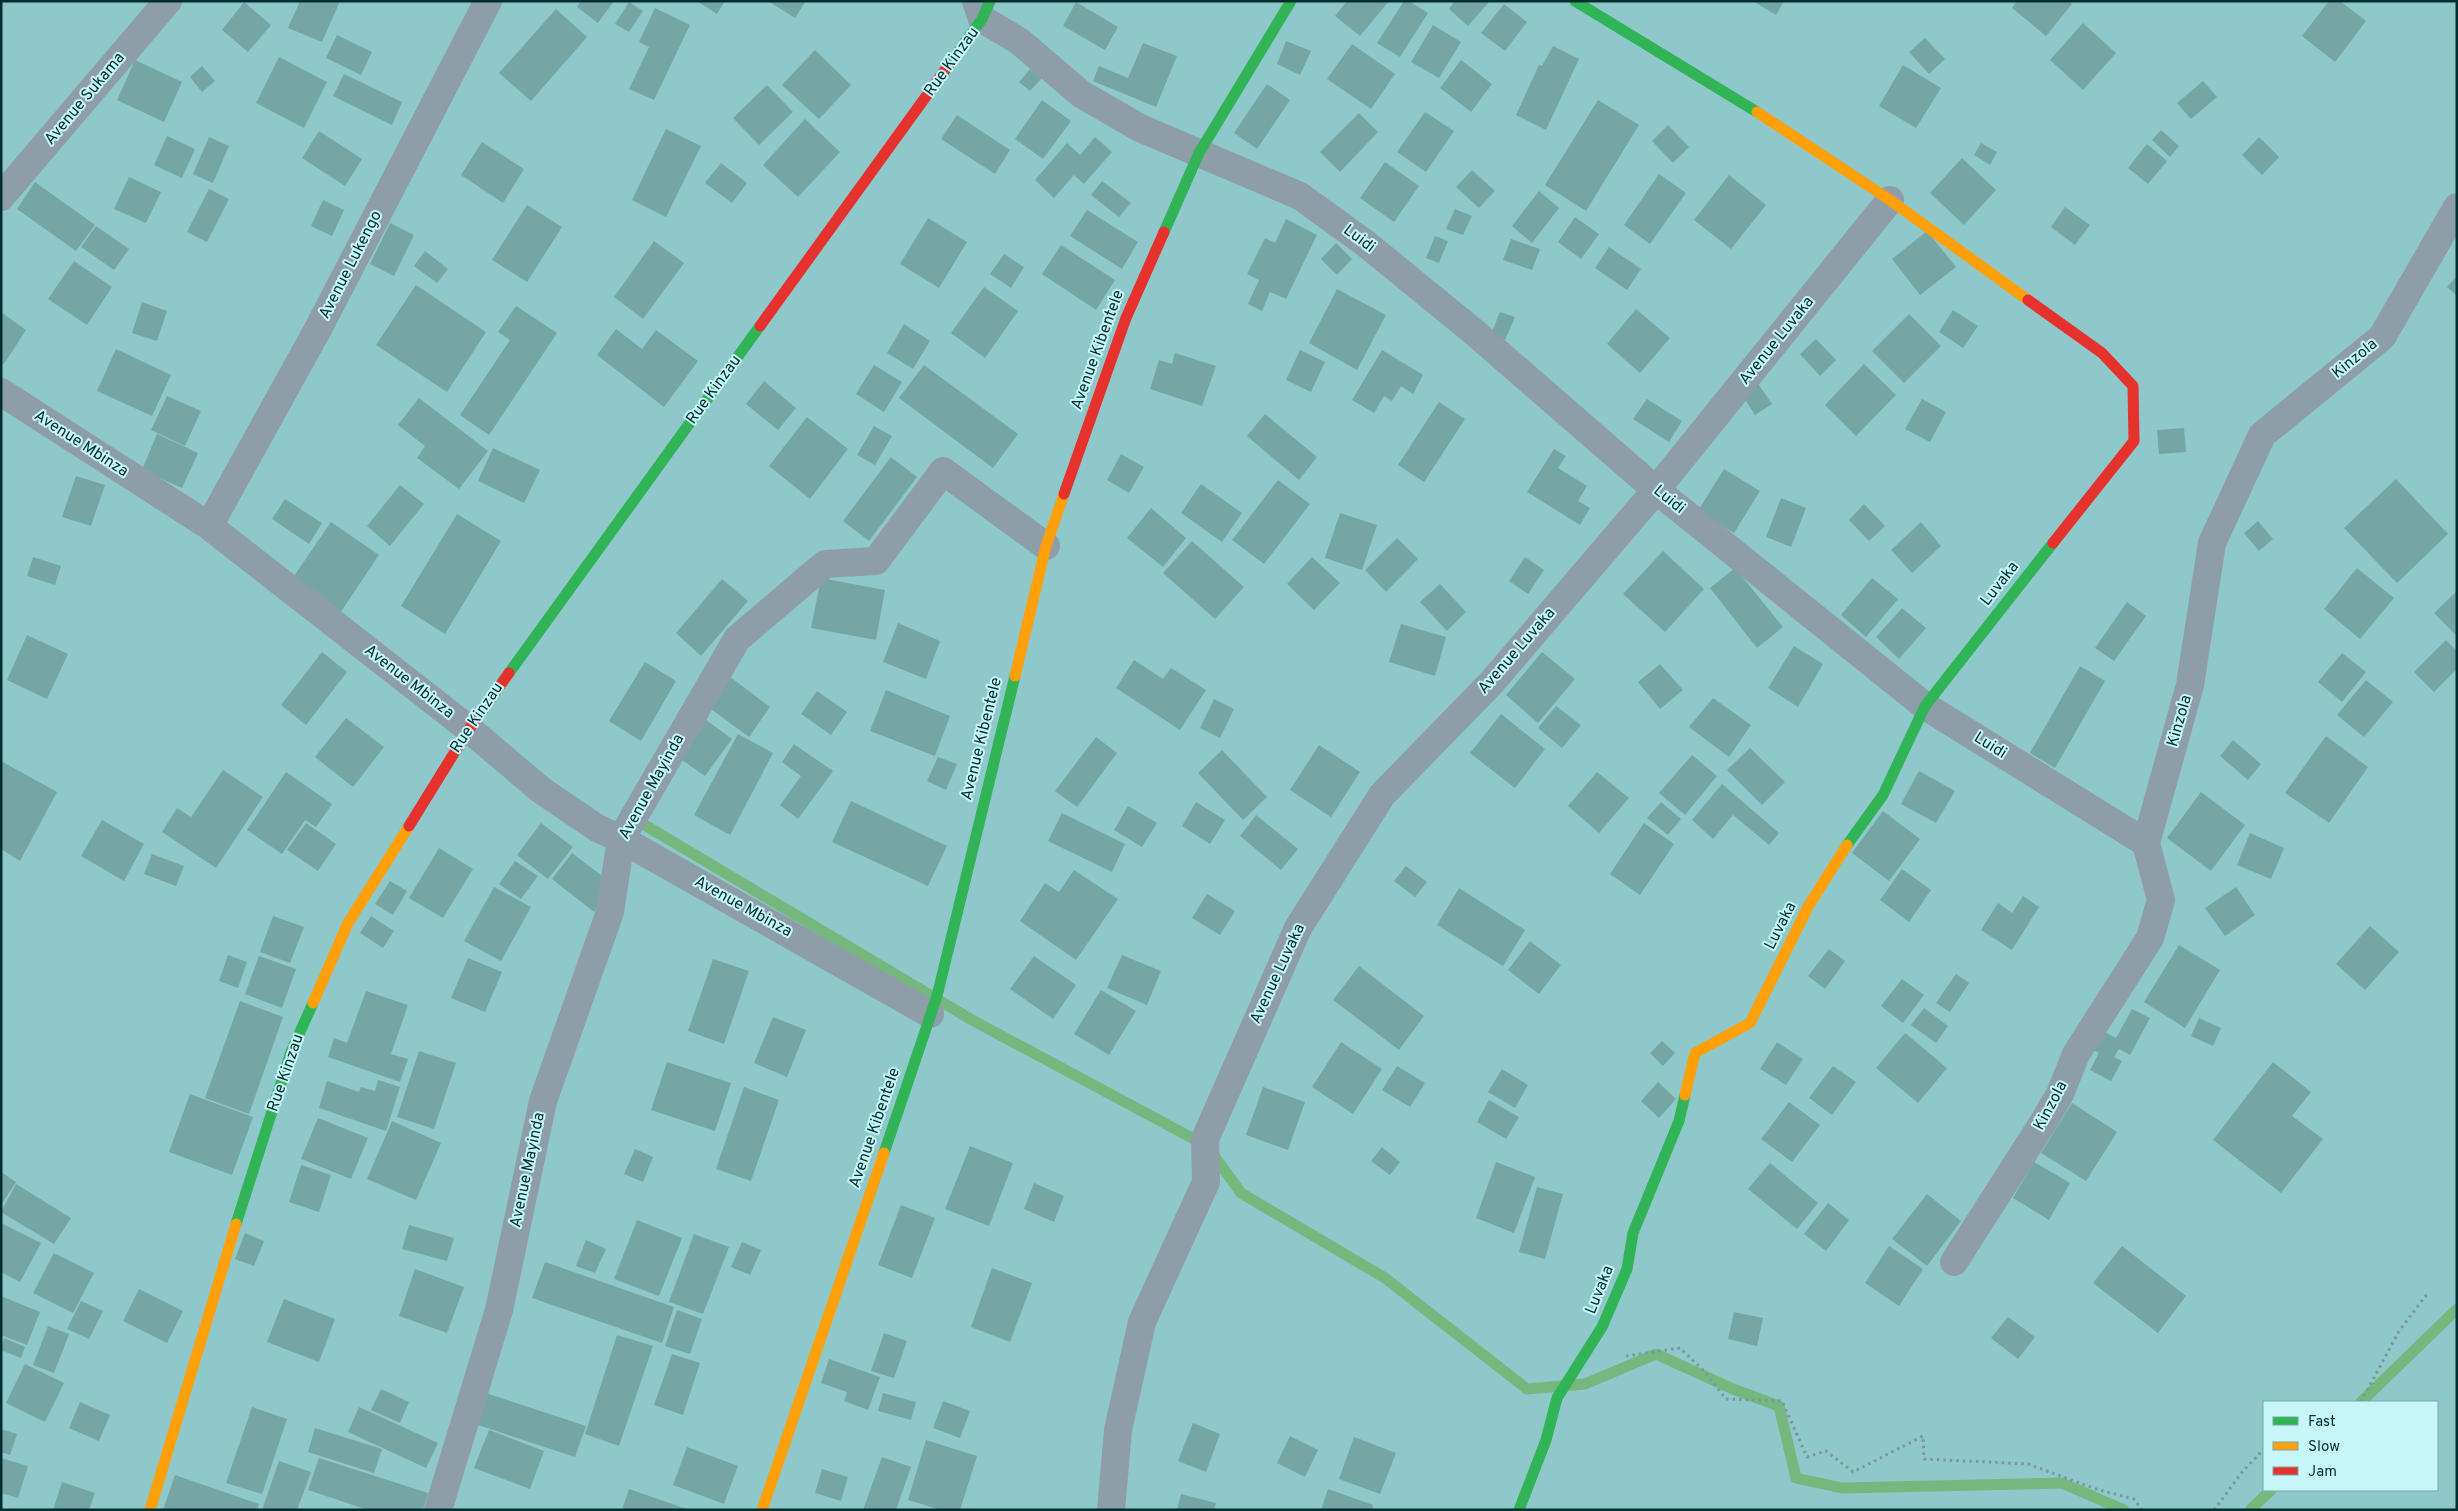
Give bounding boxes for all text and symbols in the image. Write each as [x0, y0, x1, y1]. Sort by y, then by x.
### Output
street label: Rue Kinzau [920, 23, 984, 101]
street label: Avenue Sukama [41, 49, 129, 149]
street label: Avenue Lukengo [315, 207, 387, 323]
street label: Luidi [1339, 220, 1379, 258]
street label: Avenue Kibentele [1067, 287, 1129, 413]
street label: Avenue Luvaka [1735, 293, 1819, 389]
street label: Kinzola [2328, 335, 2382, 383]
street label: Rue Kinzau [682, 351, 746, 429]
street label: Avenue Mbinza [30, 406, 132, 482]
street label: Luidi [1649, 481, 1689, 519]
street label: Luvaka [1976, 558, 2024, 610]
street label: Avenue Luvaka [1474, 604, 1560, 698]
street label: Avenue Mbinza [360, 641, 458, 723]
street label: Avenue Kibentele [957, 675, 1007, 803]
street label: Rue Kinzau [446, 679, 508, 757]
street label: Kinzola [2163, 693, 2197, 749]
street label: Luidi [1970, 728, 2010, 764]
street label: Avenue Mayinda [615, 731, 689, 843]
street label: Avenue Mbinza [691, 872, 795, 942]
street label: Luvaka [1761, 899, 1801, 953]
street label: Avenue Luvaka [1246, 921, 1310, 1027]
street label: Rue Kinzau [263, 1032, 309, 1114]
street label: Avenue Kibentele [845, 1065, 905, 1191]
street label: Kinzola [2030, 1078, 2072, 1134]
street label: Avenue Mayinda [506, 1111, 550, 1229]
street label: Luvaka [1581, 1263, 1619, 1317]
legend [2263, 1401, 2438, 1491]
text: Fast [2308, 1413, 2336, 1432]
text: Slow [2308, 1438, 2340, 1457]
text: Jam [2308, 1463, 2337, 1482]

